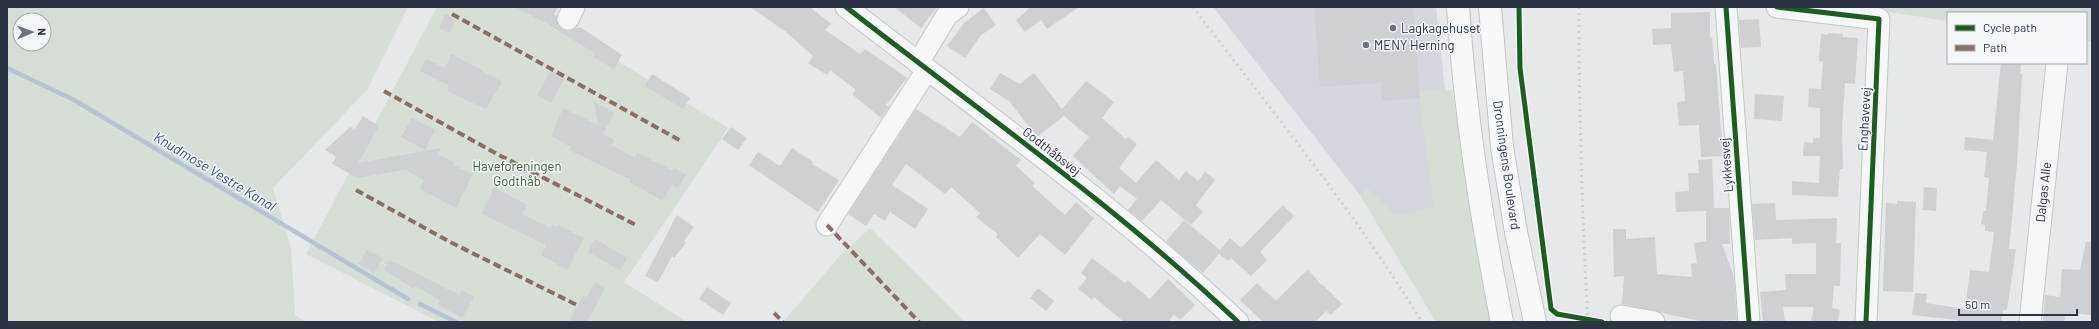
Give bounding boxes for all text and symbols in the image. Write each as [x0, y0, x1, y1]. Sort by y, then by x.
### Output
north arrow [12, 12, 52, 52]
legend [1947, 12, 2087, 64]
place label: Lagkagehuset [1401, 20, 1481, 36]
text: Cycle path [1983, 20, 2037, 34]
marker: Lagkagehuset [1388, 23, 1398, 33]
text: N [36, 28, 49, 36]
place label: MENY Herning [1374, 37, 1454, 53]
marker: MENY Herning [1361, 40, 1371, 50]
text: Path [1983, 40, 2007, 54]
street label: Enghavevej [1854, 87, 1874, 151]
street label: Dronningens Boulevard [1490, 99, 1524, 231]
street label: Godthåbsvej [1020, 123, 1084, 179]
water label: Knudmose Vestre Kanal [151, 128, 279, 214]
street label: Lykkesvej [1716, 137, 1736, 193]
park label: Haveforeningen Godthåb [473, 158, 561, 189]
street label: Dalgas Alle [2032, 161, 2054, 223]
scale bar [1959, 291, 2077, 317]
text: 50 m [1965, 297, 1990, 311]

